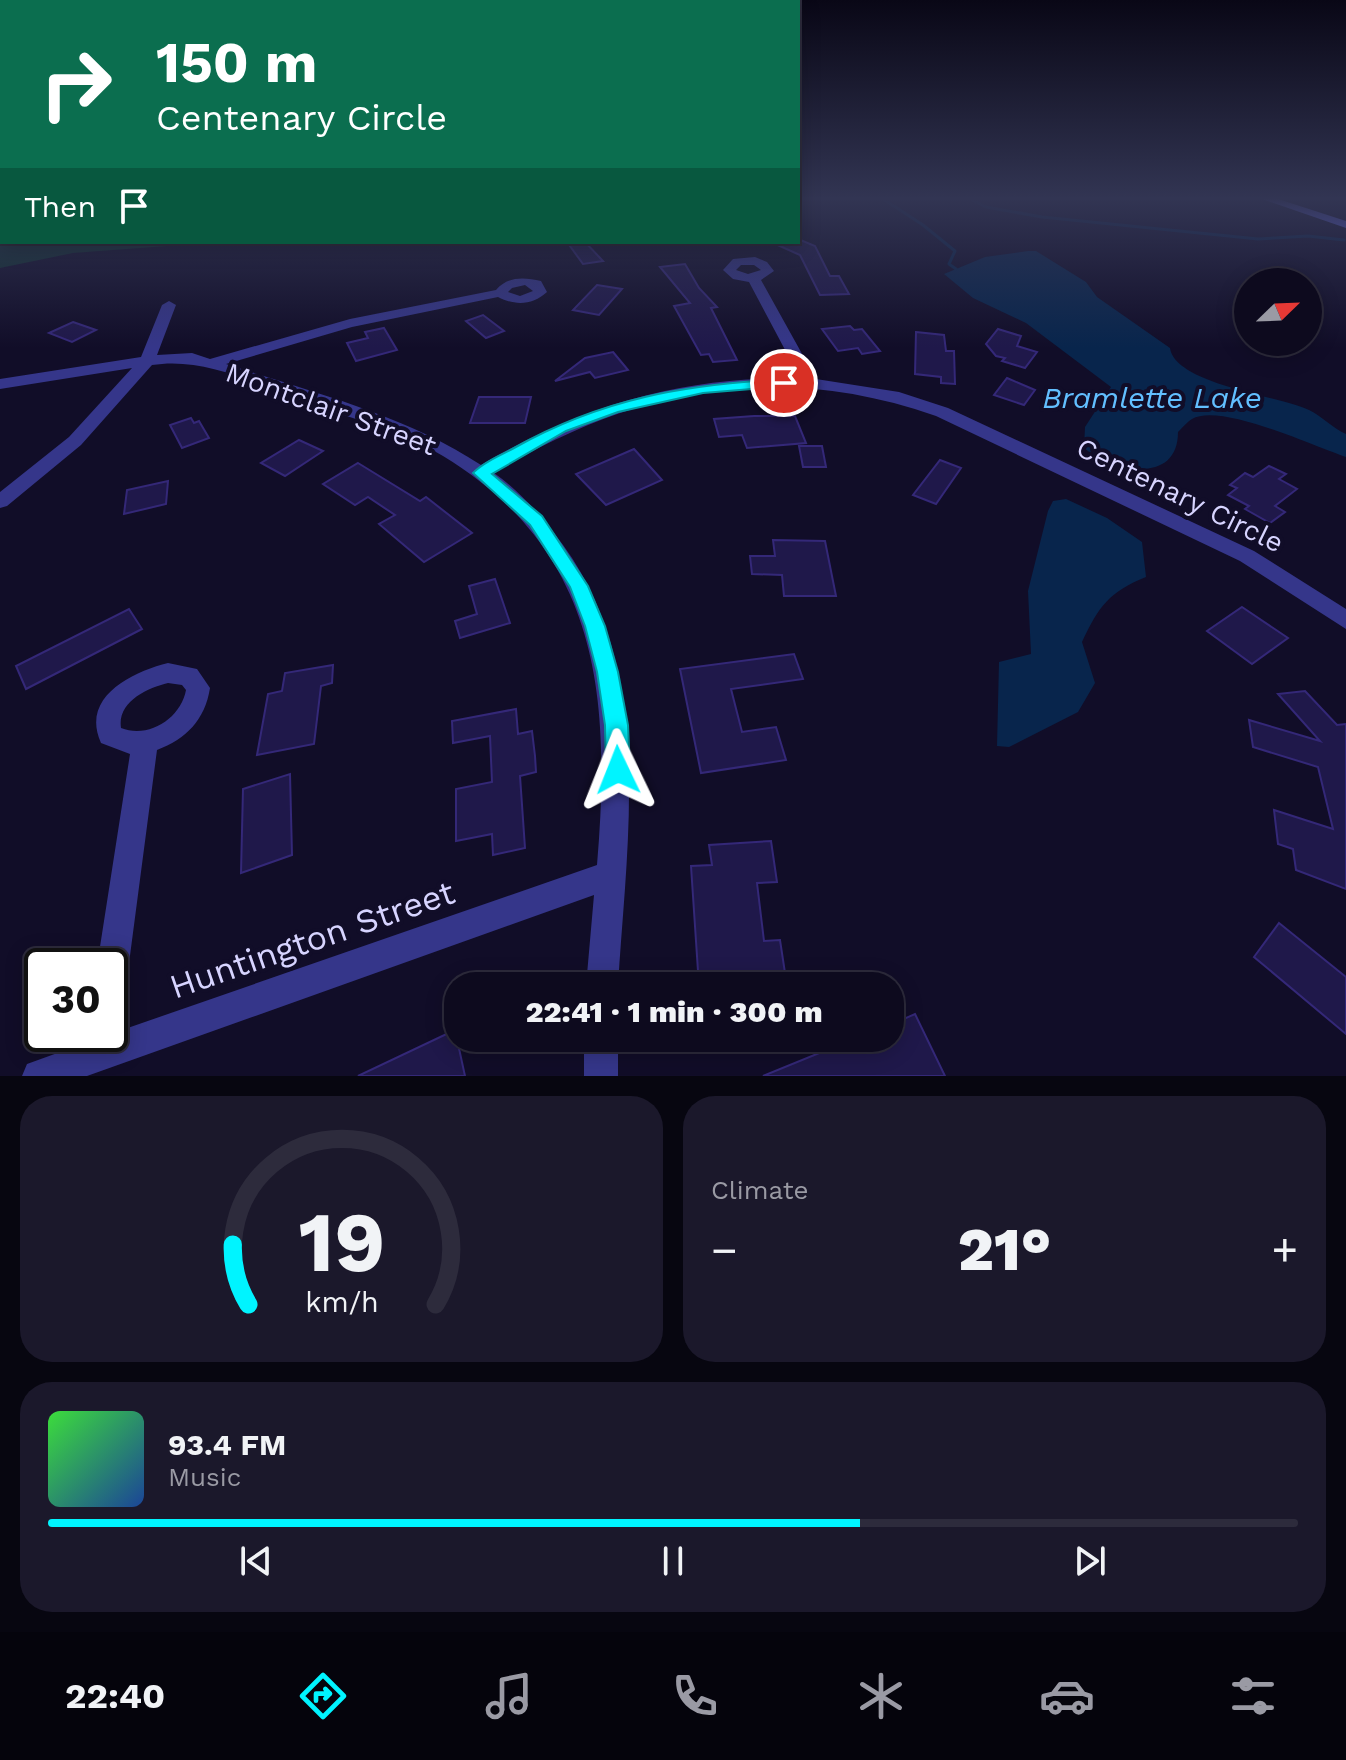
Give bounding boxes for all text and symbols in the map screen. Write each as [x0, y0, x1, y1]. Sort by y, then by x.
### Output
text: 150 m [156, 30, 318, 96]
icon: right [24, 32, 128, 136]
text: Centenary Circle [156, 97, 447, 139]
icon: arrive [112, 184, 156, 228]
text: Then [24, 189, 96, 224]
north arrow [1234, 268, 1322, 356]
map controls [1234, 268, 1322, 356]
pin [750, 349, 818, 417]
street label: Montclair Street [221, 356, 441, 462]
icon: arrive [762, 361, 806, 405]
water label: Bramlette Lake [1042, 380, 1262, 415]
street label: Centenary Circle [1071, 431, 1289, 559]
position arrow [576, 728, 660, 812]
street label: Huntington Street [164, 871, 460, 1007]
speed limit sign: 30 [24, 948, 128, 1052]
text: 22:41 · 1 min · 300 m [525, 994, 823, 1029]
text: Climate [711, 1175, 809, 1205]
text: 19 [298, 1194, 385, 1291]
text: 21° [958, 1214, 1051, 1285]
text: − [711, 1224, 738, 1276]
text: + [1271, 1224, 1298, 1276]
text: km/h [305, 1285, 378, 1319]
text: 93.4 FM [168, 1427, 286, 1462]
text: Music [168, 1462, 241, 1492]
icon: previous [234, 1539, 278, 1583]
icon: pause [651, 1539, 695, 1583]
icon: next [1068, 1539, 1112, 1583]
icon: directions [295, 1668, 351, 1724]
icon: music [481, 1668, 537, 1724]
icon: phone [667, 1668, 723, 1724]
icon: climate [853, 1668, 909, 1724]
icon: car [1039, 1668, 1095, 1724]
icon: filters [1225, 1668, 1281, 1724]
text: 22:40 [65, 1675, 165, 1717]

